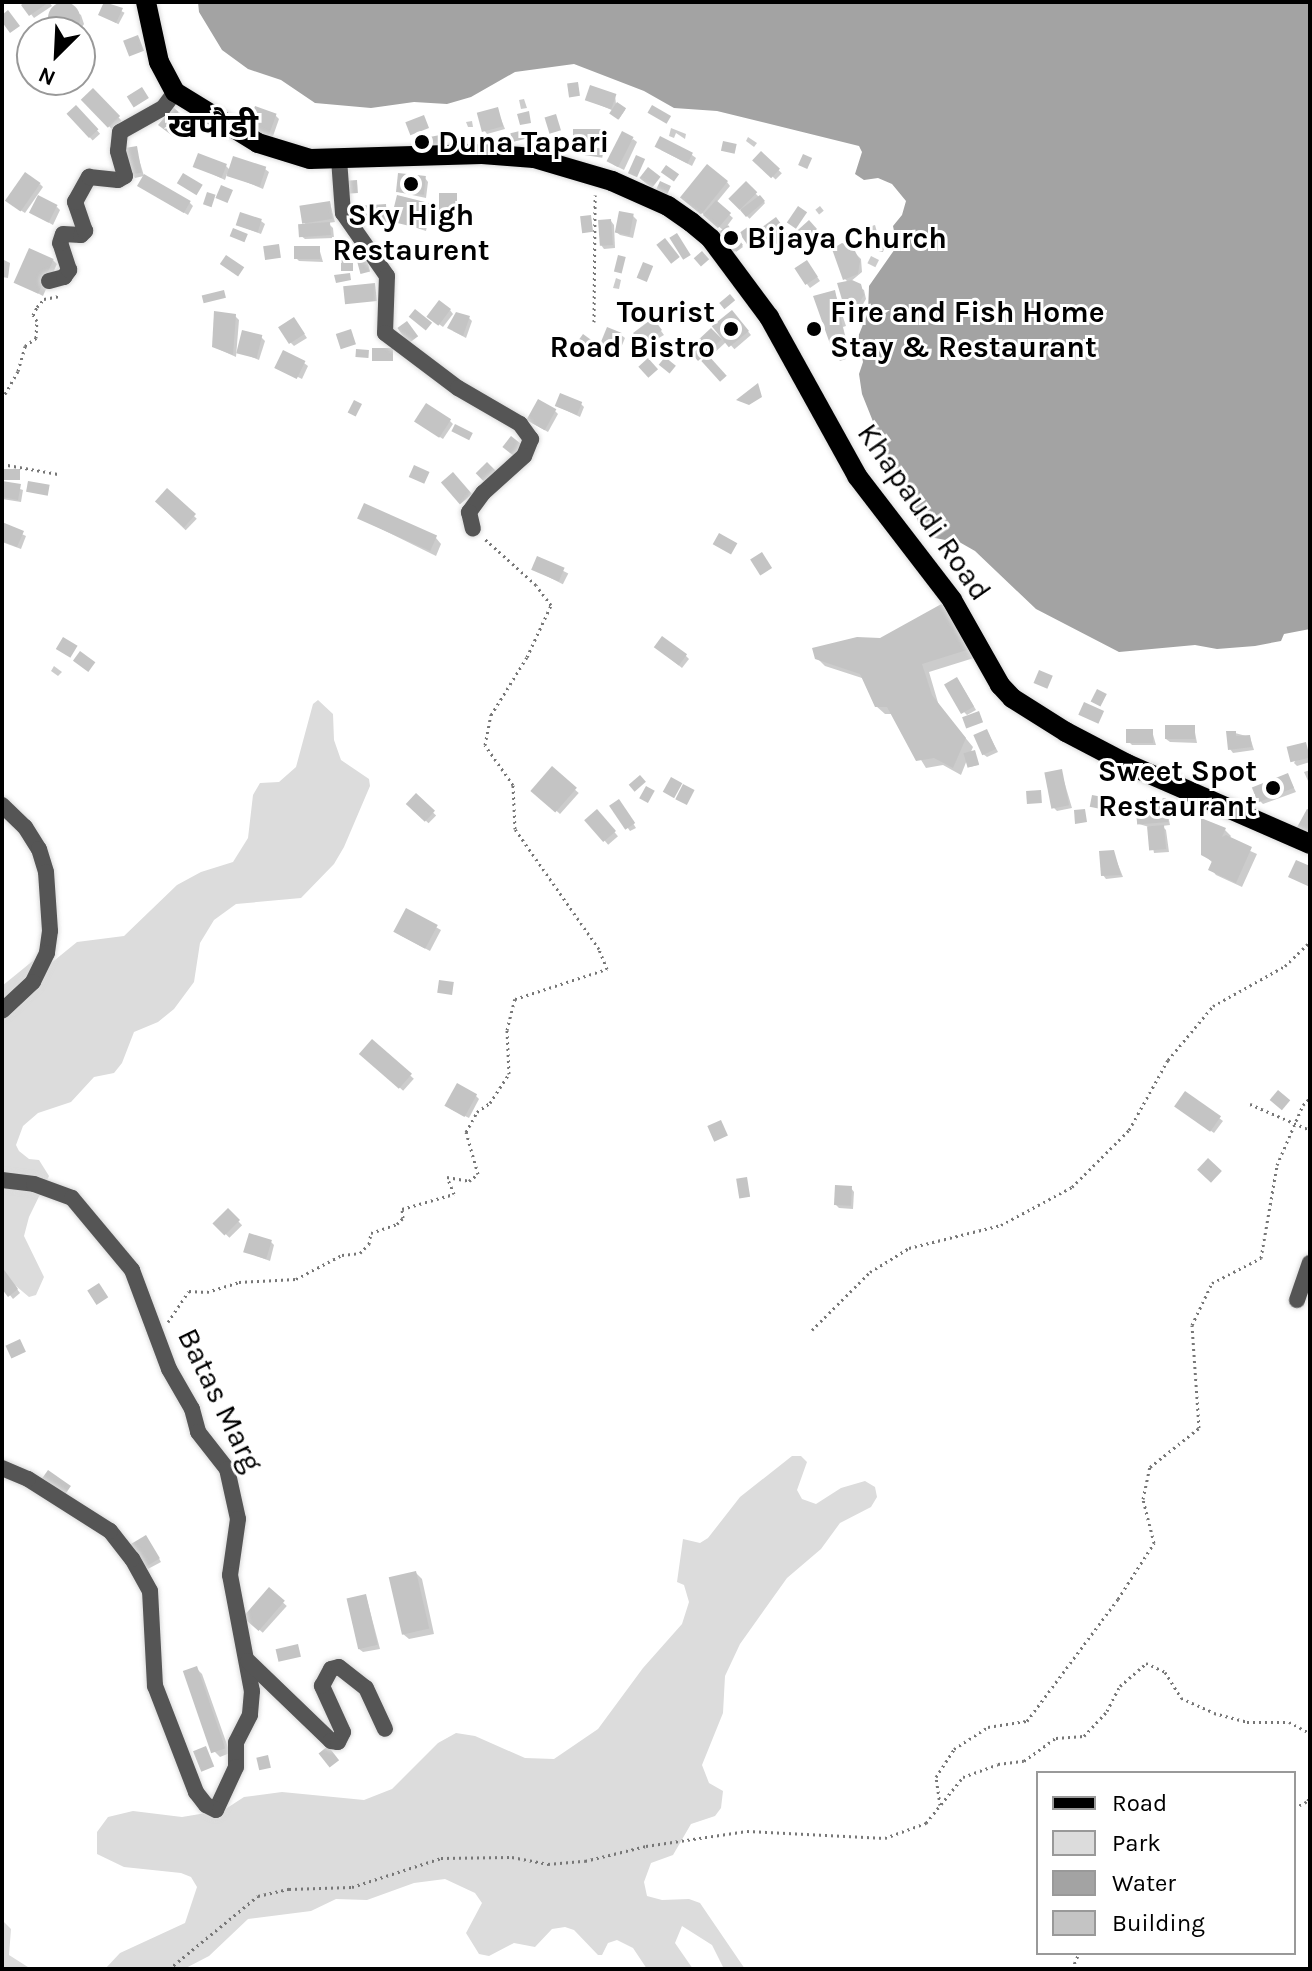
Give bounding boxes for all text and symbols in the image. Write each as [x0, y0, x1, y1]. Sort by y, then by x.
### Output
north arrow [16, 16, 96, 96]
text: N [35, 61, 60, 91]
district label: खपौडी [168, 107, 258, 147]
place label: Duna Tapari [438, 124, 609, 160]
marker: Duna Tapari [413, 133, 431, 151]
marker: Sky High Restaurent [402, 175, 420, 193]
place label: Sky High Restaurent [332, 197, 490, 268]
place label: Bijaya Church [747, 220, 947, 256]
marker: Bijaya Church [722, 229, 740, 247]
place label: Tourist Road Bistro [549, 294, 715, 364]
place label: Fire and Fish Home Stay & Restaurant [830, 294, 1105, 364]
marker: Tourist Road Bistro [722, 320, 740, 338]
marker: Fire and Fish Home Stay & Restaurant [805, 320, 823, 338]
street label: Khapaudi Road [850, 417, 998, 607]
place label: Sweet Spot Restaurant [1098, 753, 1257, 824]
marker: Sweet Spot Restaurant [1264, 779, 1282, 797]
street label: Batas Marg [170, 1322, 270, 1478]
legend [1036, 1771, 1296, 1955]
text: Road [1112, 1789, 1167, 1817]
text: Park [1112, 1829, 1161, 1857]
text: Water [1112, 1869, 1176, 1897]
text: Building [1112, 1909, 1205, 1937]

